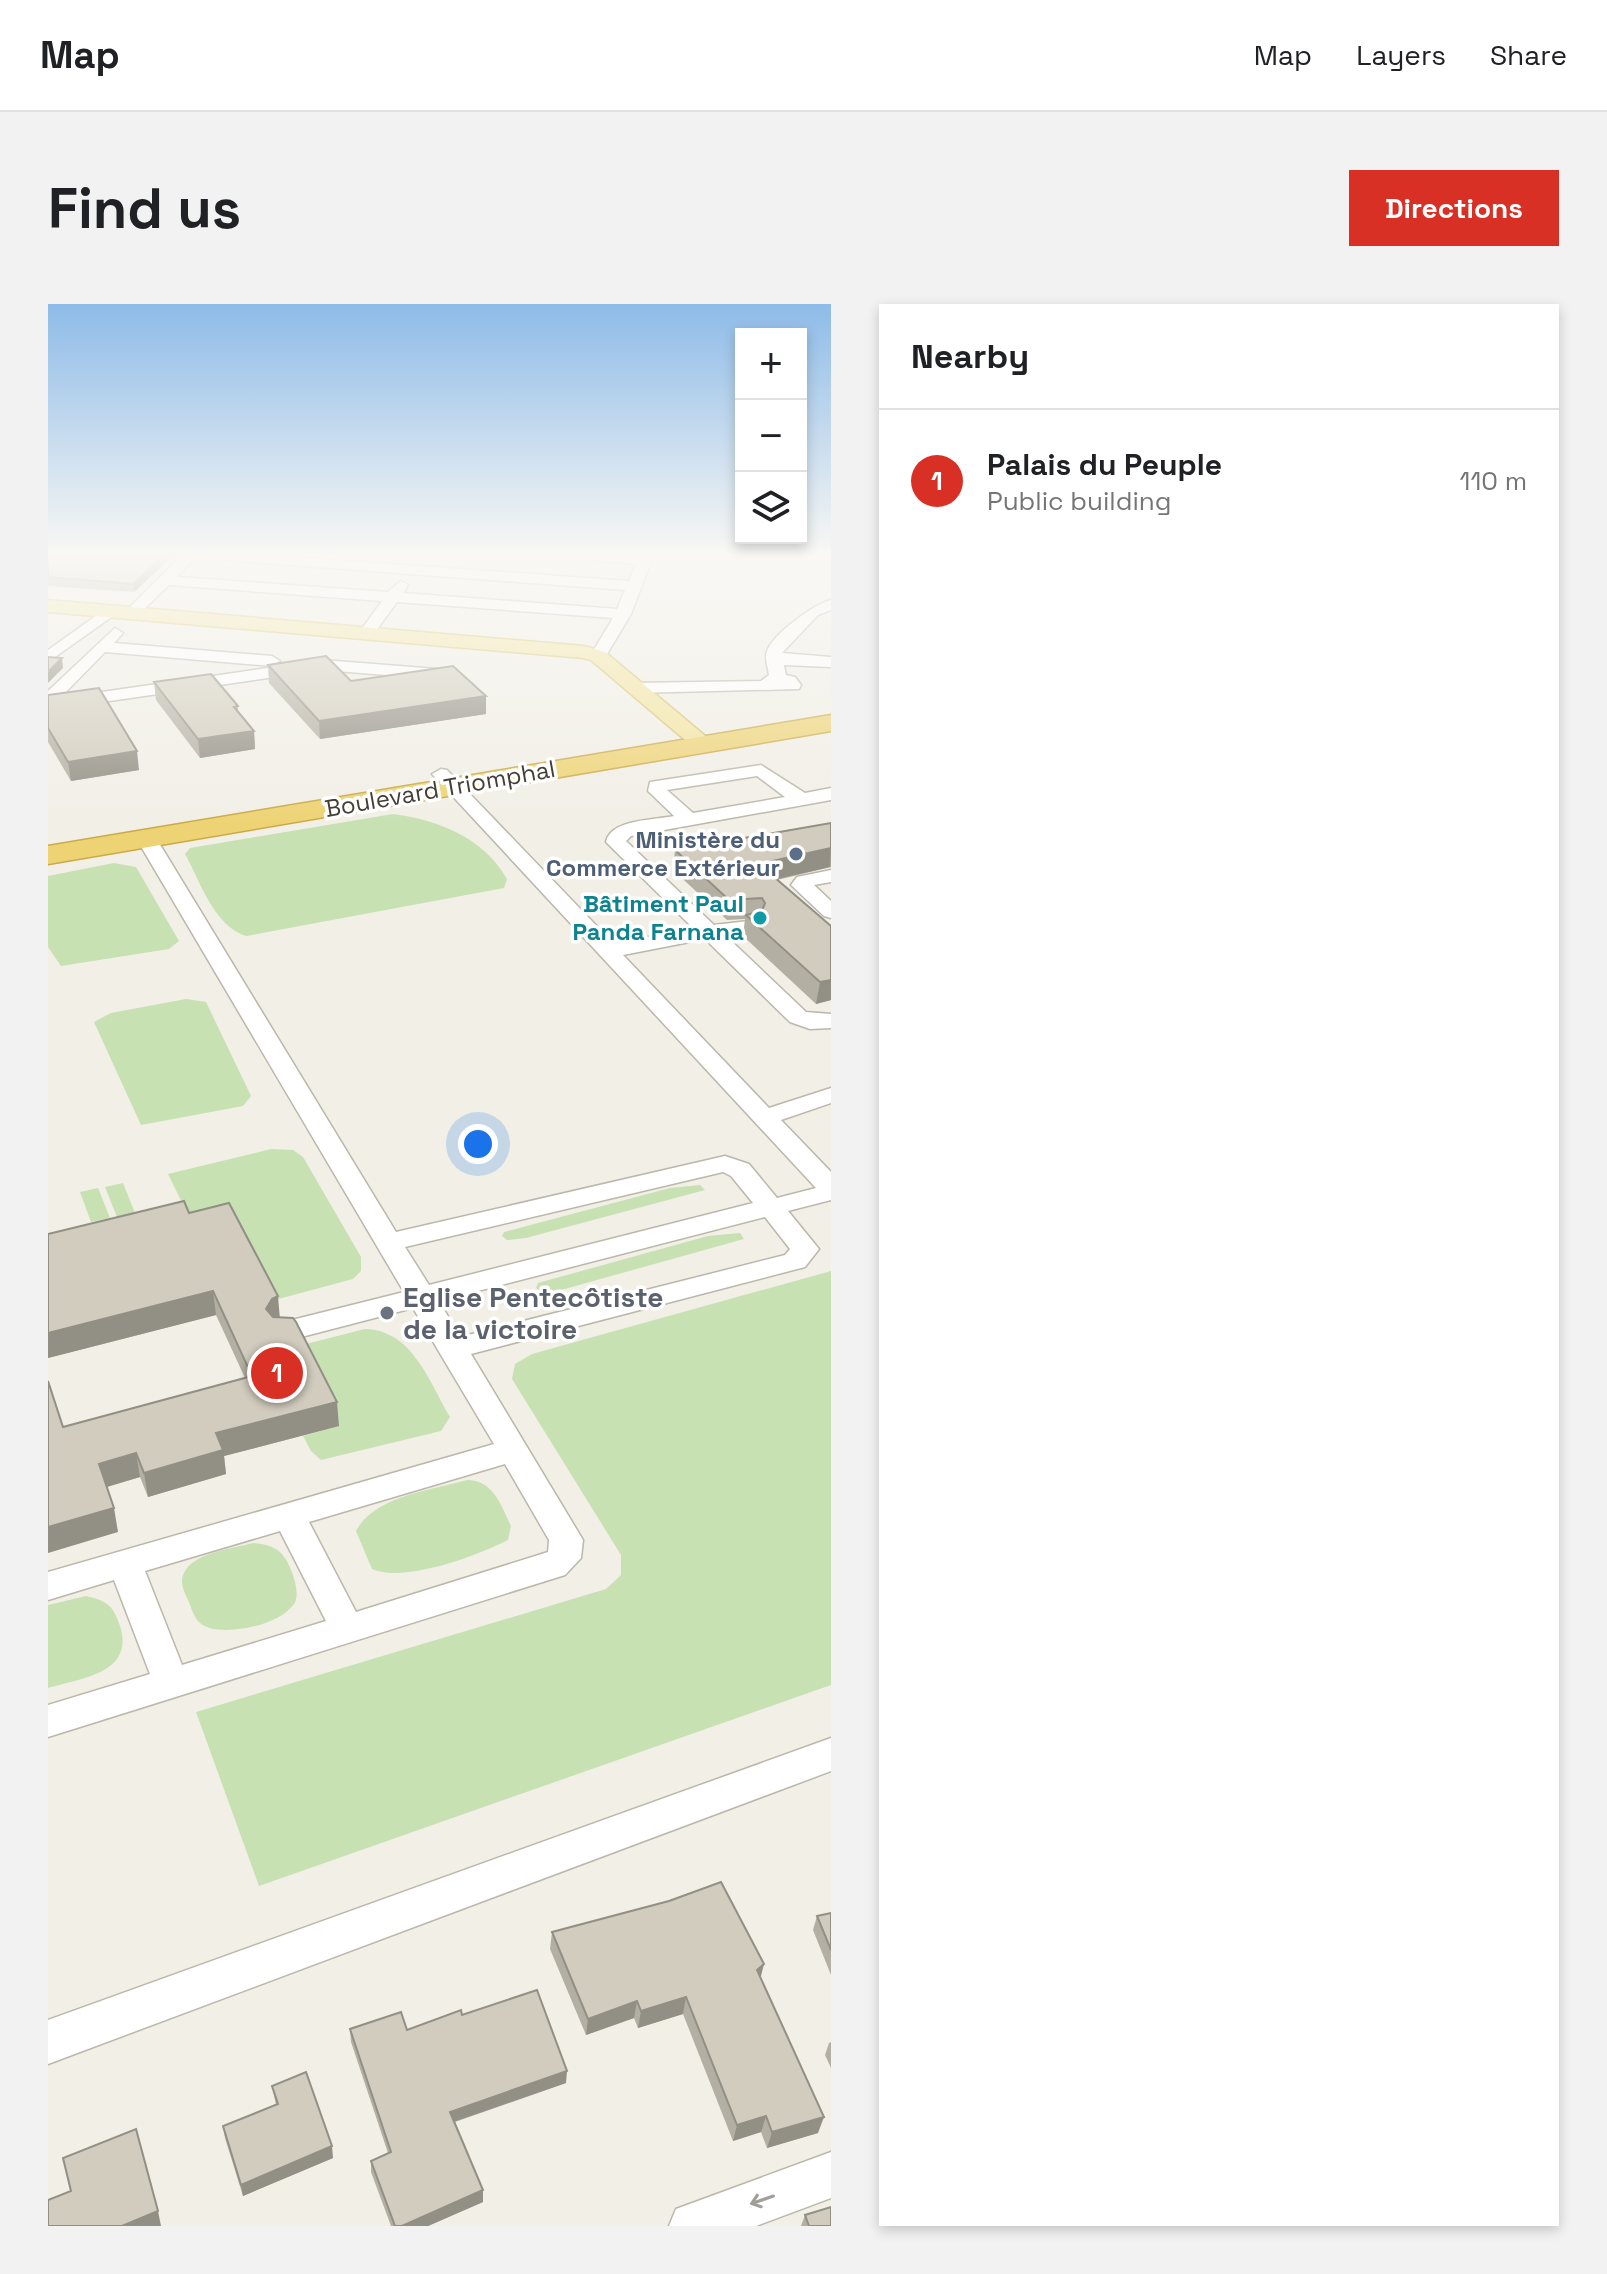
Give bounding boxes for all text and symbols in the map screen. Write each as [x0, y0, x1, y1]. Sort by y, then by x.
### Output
text: Map [40, 31, 120, 79]
text: Map [1254, 37, 1312, 73]
text: Layers [1356, 37, 1446, 73]
text: Share [1490, 37, 1567, 73]
button: Directions [1349, 170, 1559, 246]
text: Find us [48, 173, 241, 244]
map controls [735, 328, 807, 544]
button: + [735, 328, 807, 400]
text: Nearby [911, 335, 1029, 378]
button: − [735, 400, 807, 472]
text: Palais du Peuple [987, 445, 1222, 484]
text: 1 [931, 464, 943, 498]
text: 110 m [1460, 464, 1527, 498]
button: layers [735, 472, 807, 544]
text: Public building [987, 484, 1171, 518]
street label: Boulevard Triomphal [322, 753, 558, 824]
place label: Ministère du Commerce Extérieur [546, 824, 780, 883]
marker: Ministère du Commerce Extérieur [787, 845, 805, 863]
place label: Bâtiment Paul Panda Farnana [572, 888, 744, 947]
marker: Bâtiment Paul Panda Farnana [751, 909, 769, 927]
your location [458, 1124, 498, 1164]
place label: Eglise Pentecôtiste de la victoire [403, 1279, 663, 1347]
marker: Eglise Pentecôtiste de la victoire [378, 1304, 396, 1322]
pin: 1 [251, 1343, 303, 1403]
one-way arrow [749, 2193, 774, 2208]

